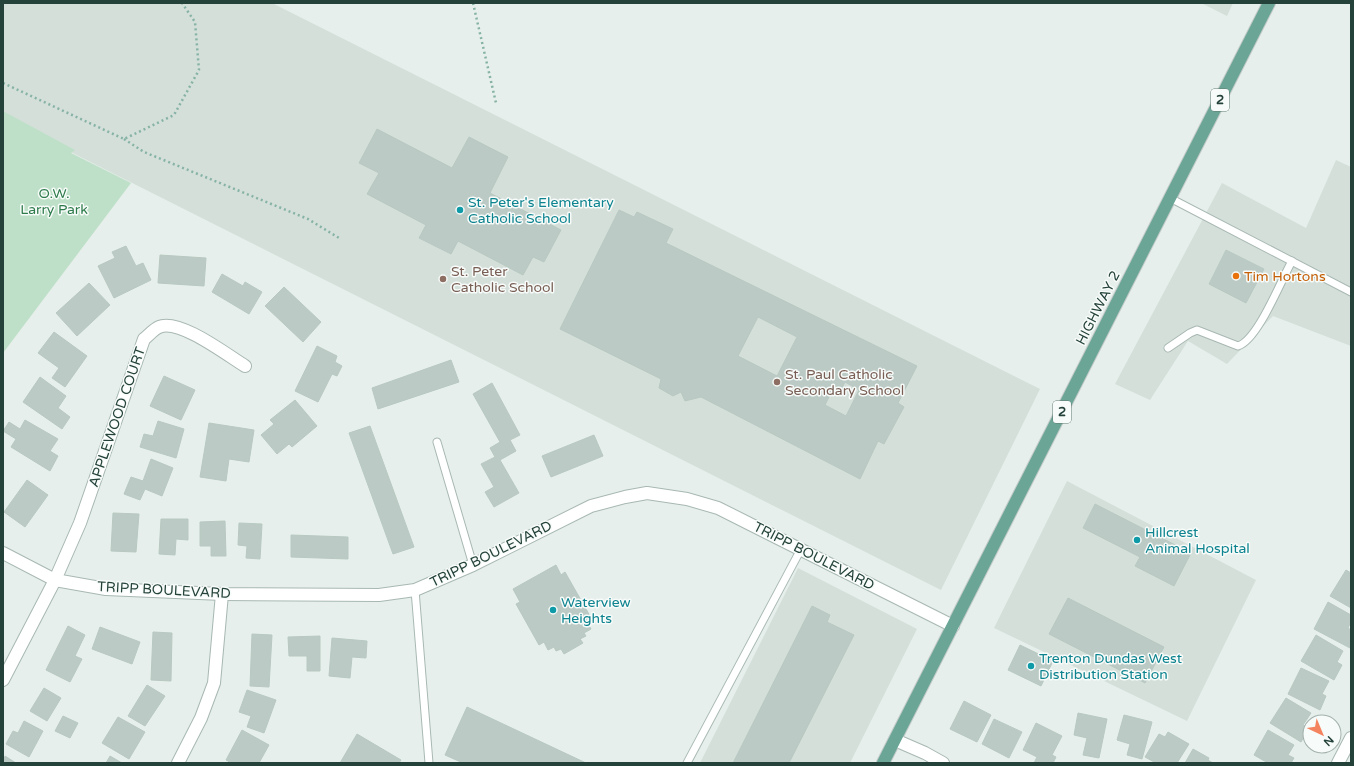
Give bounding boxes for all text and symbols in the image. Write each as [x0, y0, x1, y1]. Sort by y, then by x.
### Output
road number: 2 [1211, 89, 1229, 111]
park label: O.W. Larry Park [20, 185, 88, 218]
place label: St. Peter's Elementary Catholic School [468, 194, 614, 227]
marker: St. Peter's Elementary Catholic School [455, 205, 465, 215]
place label: St. Peter Catholic School [451, 263, 554, 296]
street label: HIGHWAY 2 [1072, 268, 1124, 348]
place label: Tim Hortons [1244, 268, 1326, 285]
marker: Tim Hortons [1231, 271, 1241, 281]
marker: St. Peter Catholic School [438, 274, 448, 284]
street label: APPLEWOOD COURT [85, 344, 149, 489]
place label: St. Paul Catholic Secondary School [785, 366, 904, 399]
marker: St. Paul Catholic Secondary School [772, 377, 782, 387]
road number: 2 [1053, 401, 1071, 423]
street label: TRIPP BOULEVARD [427, 517, 555, 591]
street label: TRIPP BOULEVARD [751, 518, 877, 594]
place label: Hillcrest Animal Hospital [1145, 524, 1250, 557]
marker: Hillcrest Animal Hospital [1132, 535, 1142, 545]
street label: TRIPP BOULEVARD [97, 578, 231, 602]
place label: Waterview Heights [561, 594, 631, 627]
marker: Waterview Heights [548, 605, 558, 615]
place label: Trenton Dundas West Distribution Station [1039, 650, 1183, 683]
marker: Trenton Dundas West Distribution Station [1026, 661, 1036, 671]
north arrow [1302, 714, 1342, 754]
text: N [1321, 733, 1336, 749]

